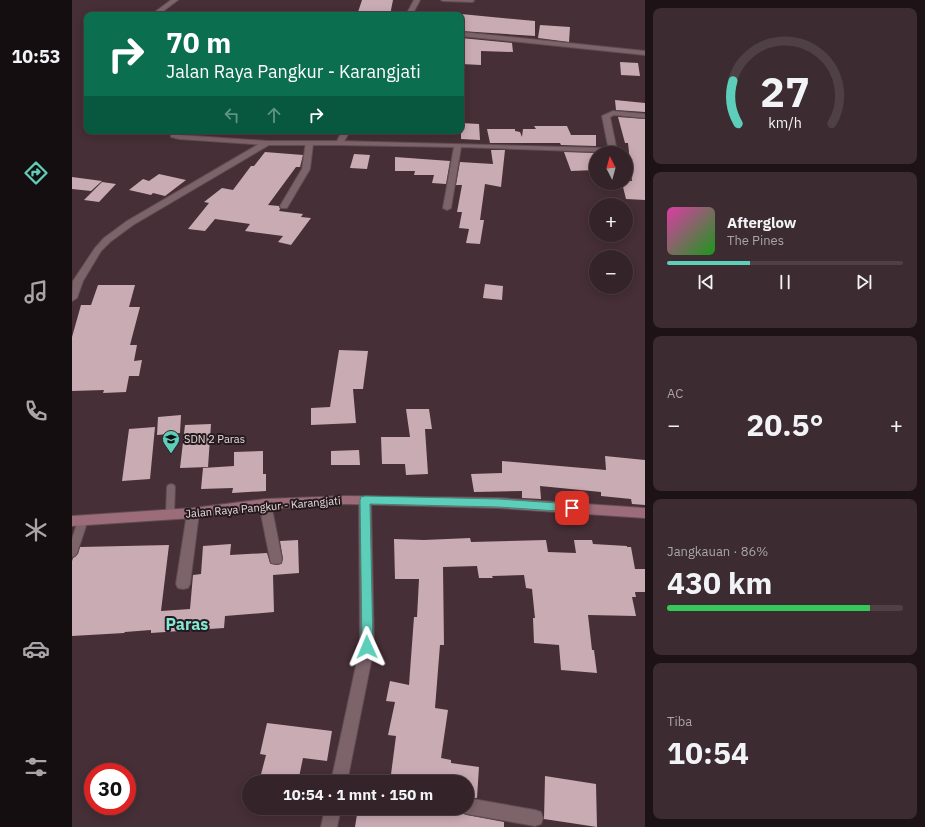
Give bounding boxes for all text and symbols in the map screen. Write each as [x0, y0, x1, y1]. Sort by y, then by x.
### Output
text: 70 m [166, 24, 231, 61]
icon: right [100, 28, 152, 80]
text: 10:53 [11, 45, 61, 68]
text: Jalan Raya Pangkur - Karangjati [166, 60, 421, 83]
text: 27 [760, 64, 810, 118]
icon: left [221, 104, 243, 126]
icon: ahead [263, 104, 285, 126]
icon: right [305, 104, 327, 126]
text: km/h [768, 112, 802, 131]
north arrow [589, 146, 633, 190]
map controls [589, 146, 633, 294]
icon: directions [22, 159, 50, 187]
button: + [589, 198, 633, 242]
text: Afterglow [727, 213, 796, 232]
text: The Pines [727, 232, 784, 249]
button: − [589, 250, 633, 294]
icon: previous [695, 271, 717, 293]
icon: pause [774, 271, 796, 293]
icon: next [853, 271, 875, 293]
icon: music [22, 278, 50, 306]
text: AC [667, 385, 683, 402]
icon: phone [22, 397, 50, 425]
text: 20.5° [746, 405, 824, 444]
text: − [667, 410, 680, 439]
text: + [890, 410, 903, 439]
school or university icon: SDN 2 Paras [161, 429, 181, 454]
place label: SDN 2 Paras [184, 432, 245, 446]
pin [555, 491, 589, 525]
street label: Jalan Raya Pangkur - Karangjati [185, 493, 341, 521]
icon: arrive [561, 497, 583, 519]
icon: climate [22, 516, 50, 544]
text: Jangkauan · 86% [667, 543, 768, 560]
text: 430 km [667, 563, 772, 602]
district label: Paras [166, 614, 208, 634]
position arrow [346, 626, 388, 668]
icon: car [22, 635, 50, 663]
text: Tiba [667, 713, 692, 730]
text: 10:54 [667, 733, 749, 772]
icon: filters [22, 753, 50, 781]
speed limit sign: 30 [84, 763, 136, 815]
text: 10:54 · 1 mnt · 150 m [283, 785, 433, 804]

